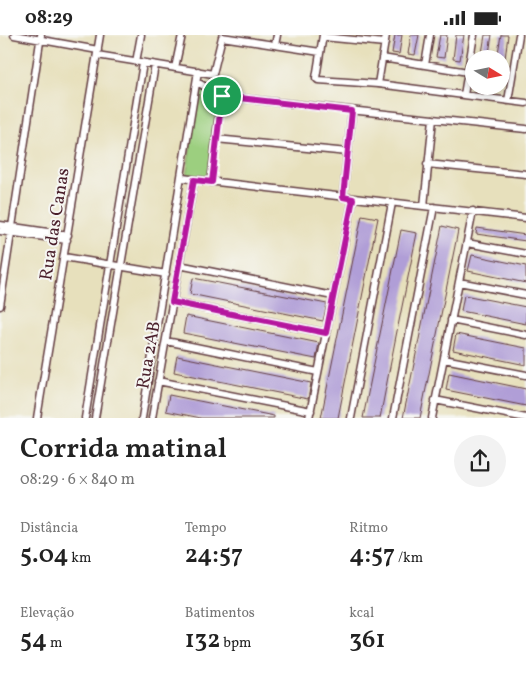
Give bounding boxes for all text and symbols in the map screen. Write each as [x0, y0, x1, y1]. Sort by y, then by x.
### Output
text: 08:29 [25, 5, 73, 31]
north arrow [465, 50, 510, 95]
map controls [465, 50, 510, 95]
pin [201, 75, 243, 117]
icon: arrive [208, 82, 236, 110]
street label: Rua das Canas [34, 166, 77, 282]
street label: Rua 2AB [131, 319, 168, 391]
text: Corrida matinal [20, 430, 227, 469]
button: share [454, 435, 506, 487]
text: 08:29 · 6 × 840 m [20, 469, 135, 491]
text: Distância [20, 519, 78, 538]
text: Tempo [185, 519, 226, 538]
text: Ritmo [349, 519, 388, 538]
text: 5.04 [20, 538, 68, 573]
text: 24:57 [185, 538, 243, 573]
text: 4:57 [349, 538, 395, 573]
text: km [68, 549, 91, 568]
text: /km [395, 549, 423, 568]
text: Elevação [20, 604, 74, 623]
text: Batimentos [185, 604, 255, 623]
text: kcal [349, 604, 374, 623]
text: 54 [20, 623, 47, 658]
text: 132 [185, 623, 220, 658]
text: 361 [349, 623, 385, 658]
text: m [47, 634, 62, 653]
text: bpm [220, 634, 251, 653]

